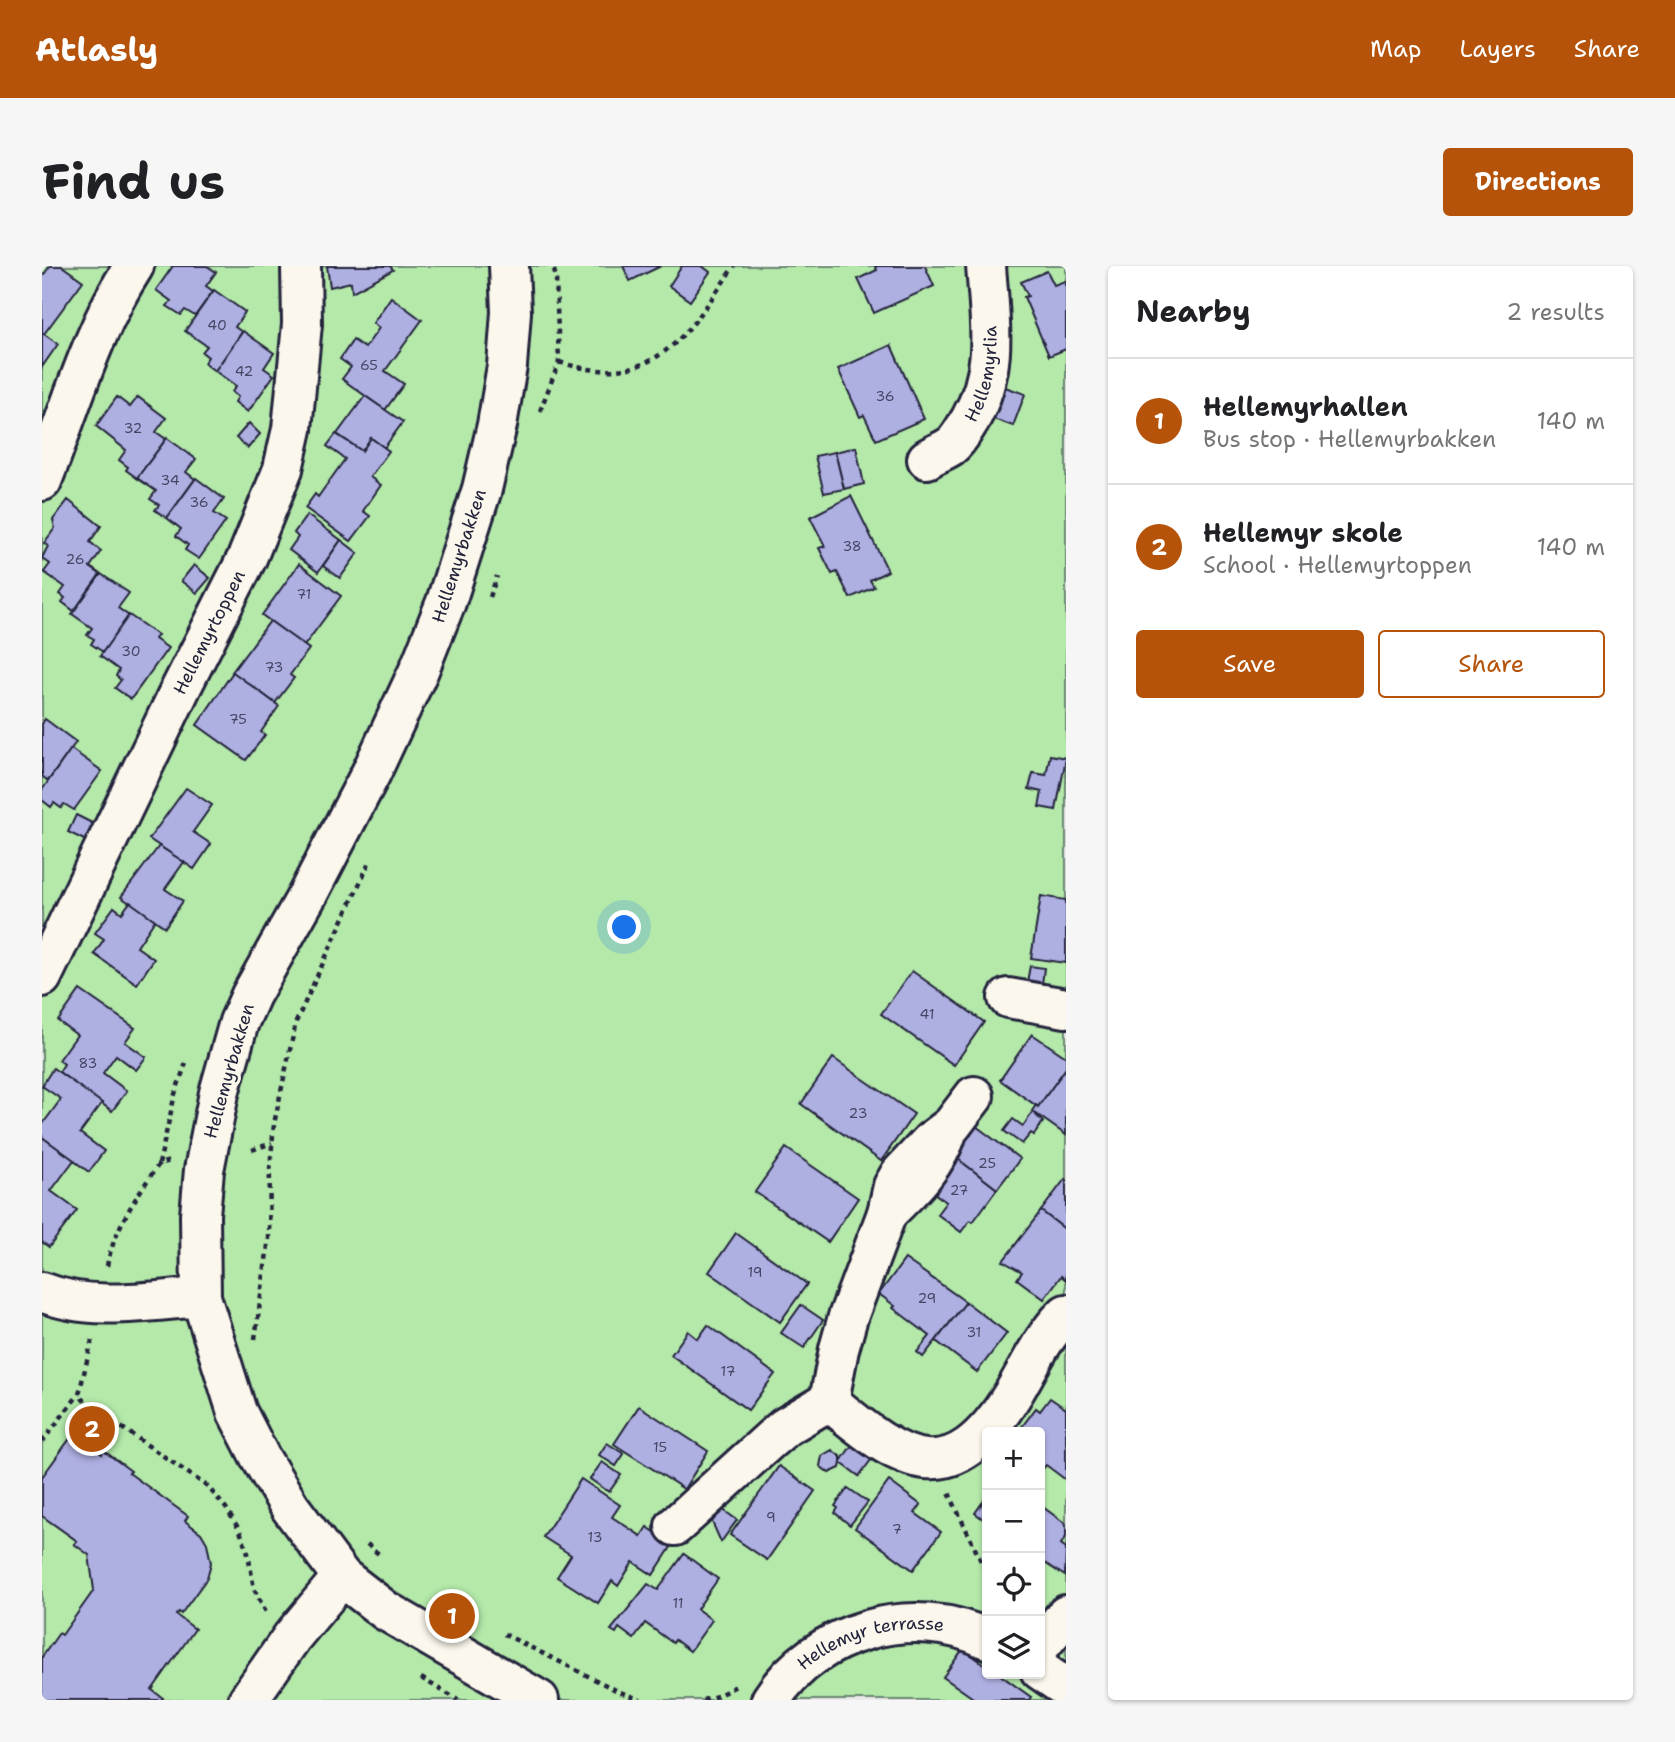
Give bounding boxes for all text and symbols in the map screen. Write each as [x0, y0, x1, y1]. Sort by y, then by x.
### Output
text: Atlasly [35, 27, 158, 72]
text: Map [1370, 33, 1421, 65]
text: Layers [1459, 33, 1536, 65]
text: Share [1574, 33, 1640, 65]
button: Directions [1443, 148, 1633, 216]
text: Find us [42, 149, 225, 215]
text: Nearby [1136, 291, 1251, 332]
text: 2 results [1506, 297, 1605, 327]
house number: 40 [207, 316, 227, 334]
street label: Hellemyrlia [959, 326, 1003, 426]
house number: 65 [360, 356, 378, 374]
house number: 42 [235, 362, 253, 380]
house number: 36 [875, 387, 895, 405]
text: Hellemyrhallen [1203, 389, 1408, 424]
text: 1 [1154, 406, 1164, 436]
text: 140 m [1537, 406, 1605, 436]
house number: 32 [124, 419, 142, 437]
text: Bus stop · Hellemyrbakken [1203, 424, 1496, 454]
house number: 34 [160, 471, 180, 489]
street label: Hellemyrbakken [426, 486, 492, 626]
house number: 36 [189, 493, 209, 511]
text: Hellemyr skole [1203, 515, 1403, 550]
text: 2 [1151, 532, 1167, 562]
text: 140 m [1537, 532, 1605, 562]
house number: 38 [842, 537, 862, 555]
house number: 26 [66, 550, 85, 568]
text: School · Hellemyrtoppen [1203, 550, 1472, 580]
street label: Hellemyrtoppen [168, 566, 251, 699]
house number: 71 [297, 585, 311, 603]
button: Save [1136, 630, 1364, 698]
button: Share [1378, 630, 1605, 698]
house number: 30 [121, 642, 141, 660]
house number: 73 [265, 658, 283, 676]
house number: 75 [229, 710, 247, 728]
your location [607, 910, 641, 944]
street label: Hellemyrbakken [198, 1001, 260, 1141]
house number: 41 [920, 1005, 934, 1023]
house number: 83 [79, 1054, 97, 1072]
house number: 23 [849, 1104, 867, 1122]
house number: 25 [978, 1154, 996, 1172]
house number: 27 [950, 1181, 968, 1199]
house number: 19 [747, 1263, 763, 1281]
house number: 29 [918, 1289, 936, 1307]
house number: 31 [967, 1323, 981, 1341]
house number: 17 [721, 1362, 735, 1380]
pin: 2 [69, 1403, 115, 1455]
map controls [982, 1427, 1045, 1679]
button: + [982, 1427, 1045, 1490]
house number: 15 [653, 1438, 667, 1456]
button: − [982, 1490, 1045, 1553]
house number: 9 [766, 1508, 776, 1526]
house number: 7 [892, 1520, 902, 1538]
house number: 13 [588, 1528, 602, 1546]
button: locate [982, 1553, 1045, 1616]
pin: 1 [429, 1590, 475, 1642]
house number: 11 [672, 1594, 684, 1612]
street label: Hellemyr terrasse [792, 1611, 946, 1675]
button: layers [982, 1616, 1045, 1679]

